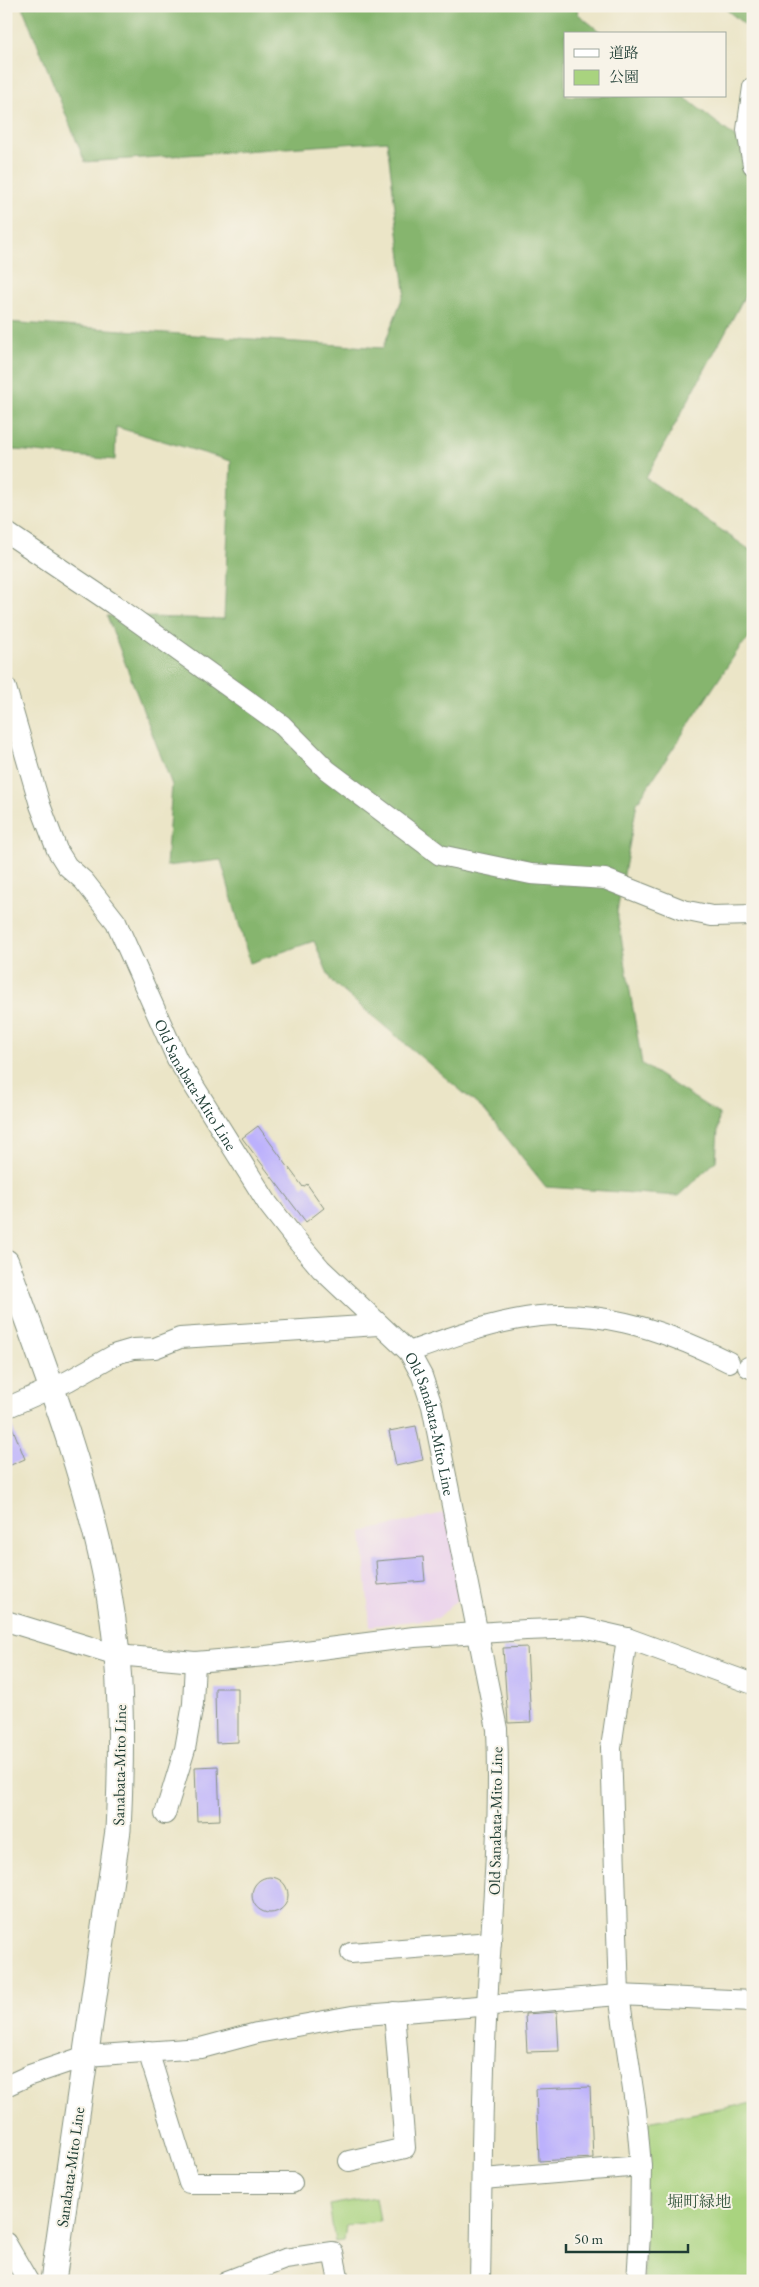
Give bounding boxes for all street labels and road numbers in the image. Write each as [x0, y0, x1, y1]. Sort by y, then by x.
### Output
street label: Old Sanabata-Mito Line [150, 1016, 242, 1155]
street label: Old Sanabata-Mito Line [400, 1348, 460, 1497]
street label: Sanabata-Mito Line [108, 1704, 131, 1826]
street label: Old Sanabata-Mito Line [484, 1747, 507, 1895]
street label: Sanabata-Mito Line [52, 2106, 89, 2229]

